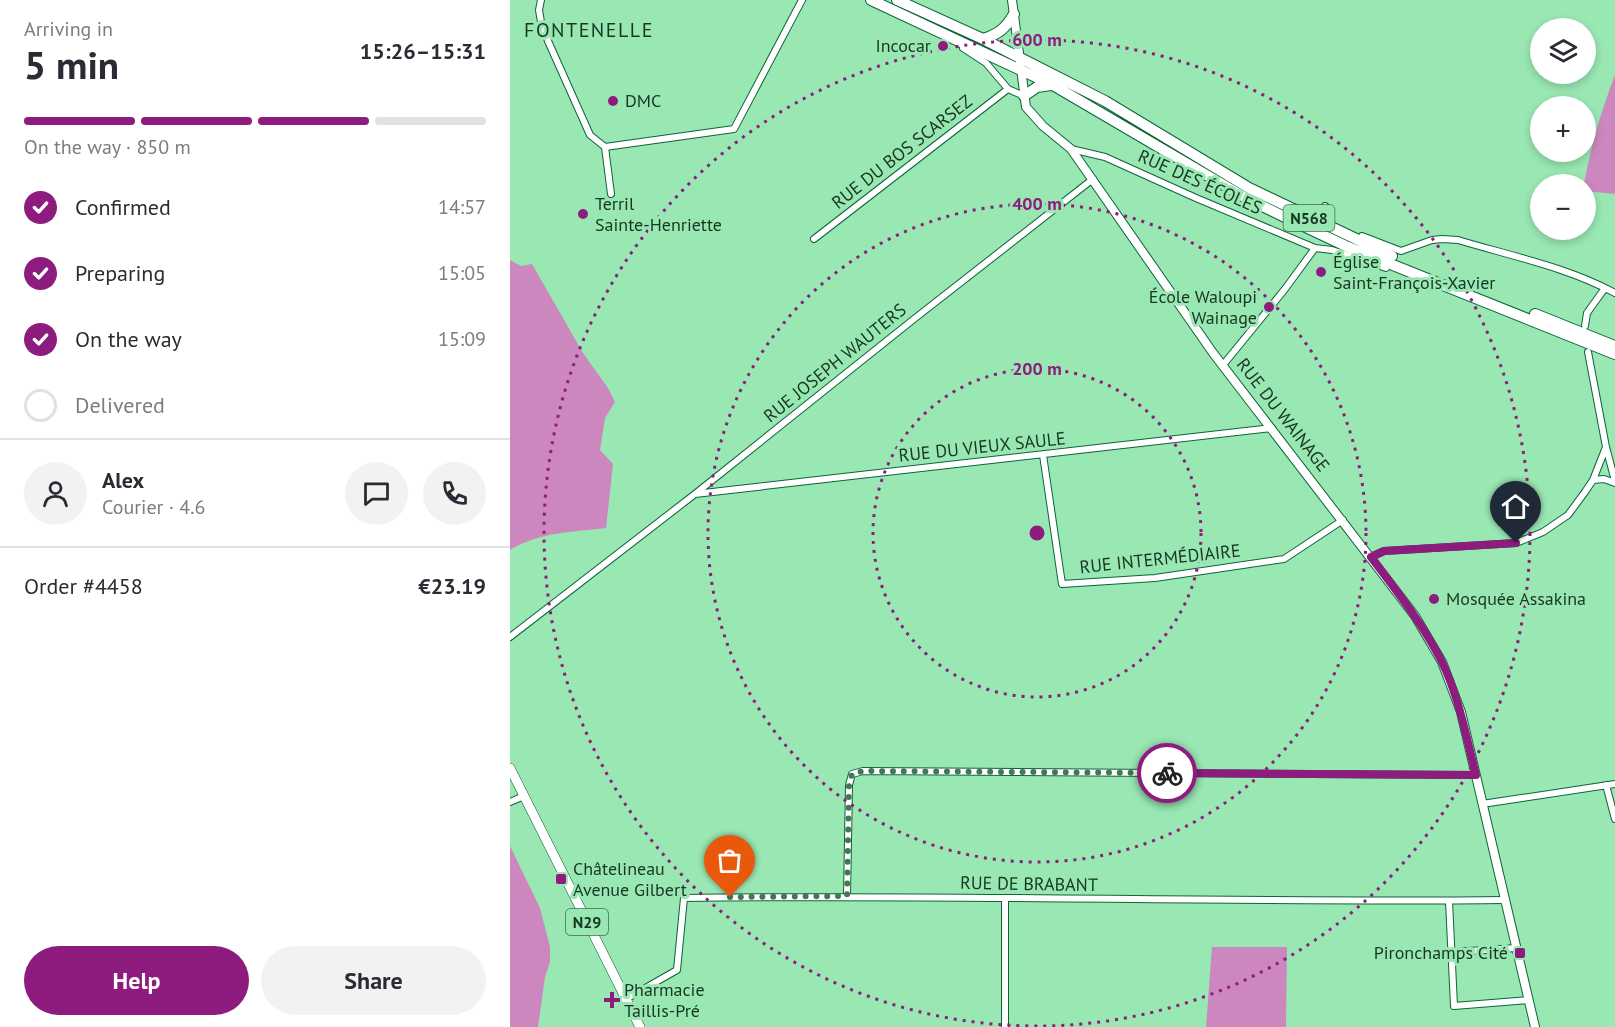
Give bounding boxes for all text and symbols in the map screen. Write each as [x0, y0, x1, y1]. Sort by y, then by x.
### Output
text: Arriving in [24, 16, 113, 42]
district label: FONTENELLE [524, 17, 654, 43]
map controls [1530, 18, 1596, 240]
button: layers [1530, 18, 1596, 84]
text: 600 m [1012, 28, 1062, 51]
place label: Incocar [875, 34, 931, 57]
text: 15:26–15:31 [360, 37, 486, 65]
text: 5 min [24, 39, 119, 90]
marker: Incocar [936, 39, 950, 53]
place label: DMC [625, 89, 661, 112]
street label: RUE DU BOS SCARSEZ [827, 89, 977, 214]
marker: DMC [606, 94, 620, 108]
button: + [1530, 96, 1596, 162]
text: On the way · 850 m [24, 134, 191, 160]
street label: RUE DES ÉCOLES [1135, 144, 1266, 219]
button: − [1530, 174, 1596, 240]
icon: check [24, 191, 57, 224]
place label: Terril Sainte-Henriette [595, 192, 722, 236]
text: 400 m [1012, 192, 1062, 215]
text: Confirmed [75, 193, 171, 221]
text: 14:57 [438, 194, 486, 220]
road number: N568 [1284, 205, 1334, 231]
marker: Terril Sainte-Henriette [576, 207, 590, 221]
place label: Église Saint-François-Xavier [1333, 250, 1495, 294]
icon: check [24, 257, 57, 290]
text: Preparing [75, 259, 165, 287]
text: 15:05 [438, 260, 486, 286]
marker: Église Saint-François-Xavier [1314, 265, 1328, 279]
place label: École Waloupi Wainage [1149, 285, 1257, 329]
street label: RUE JOSEPH WAUTERS [759, 298, 911, 427]
marker: École Waloupi Wainage [1262, 300, 1276, 314]
icon: check [24, 323, 57, 356]
text: On the way [75, 325, 182, 353]
text: 15:09 [438, 326, 486, 352]
street label: RUE DU WAINAGE [1232, 353, 1335, 476]
text: 200 m [1012, 357, 1062, 380]
text: Delivered [75, 391, 165, 419]
street label: RUE DU VIEUX SAULE [897, 426, 1067, 467]
button: person [24, 462, 87, 525]
button: chat [345, 462, 408, 525]
button: phone [423, 462, 486, 525]
text: Alex [102, 466, 144, 494]
pin [1490, 481, 1541, 543]
icon: home [1499, 490, 1532, 523]
text: Courier · 4.6 [102, 494, 205, 520]
centre of rings [1027, 523, 1047, 543]
street label: RUE INTERMÉDIAIRE [1078, 539, 1242, 578]
text: Order #4458 [24, 572, 143, 600]
text: €23.19 [418, 572, 486, 600]
place label: Mosquée Assakina [1446, 587, 1586, 610]
marker: Mosquée Assakina [1427, 592, 1441, 606]
courier [1137, 743, 1197, 803]
icon: bike [1151, 757, 1184, 790]
pin [704, 835, 755, 897]
icon: bag [713, 844, 746, 877]
place label: Châtelineau Avenue Gilbert [573, 857, 687, 901]
street label: RUE DE BRABANT [960, 871, 1098, 896]
marker: Châtelineau Avenue Gilbert [554, 872, 568, 886]
road number: N29 [566, 909, 608, 935]
place label: Pironchamps Cité [1374, 941, 1508, 964]
button: Help [24, 946, 249, 1015]
button: Share [261, 946, 486, 1015]
marker: Pironchamps Cité [1513, 946, 1527, 960]
place label: Pharmacie Taillis-Pré [624, 978, 705, 1022]
marker: Pharmacie Taillis-Pré [605, 993, 619, 1007]

